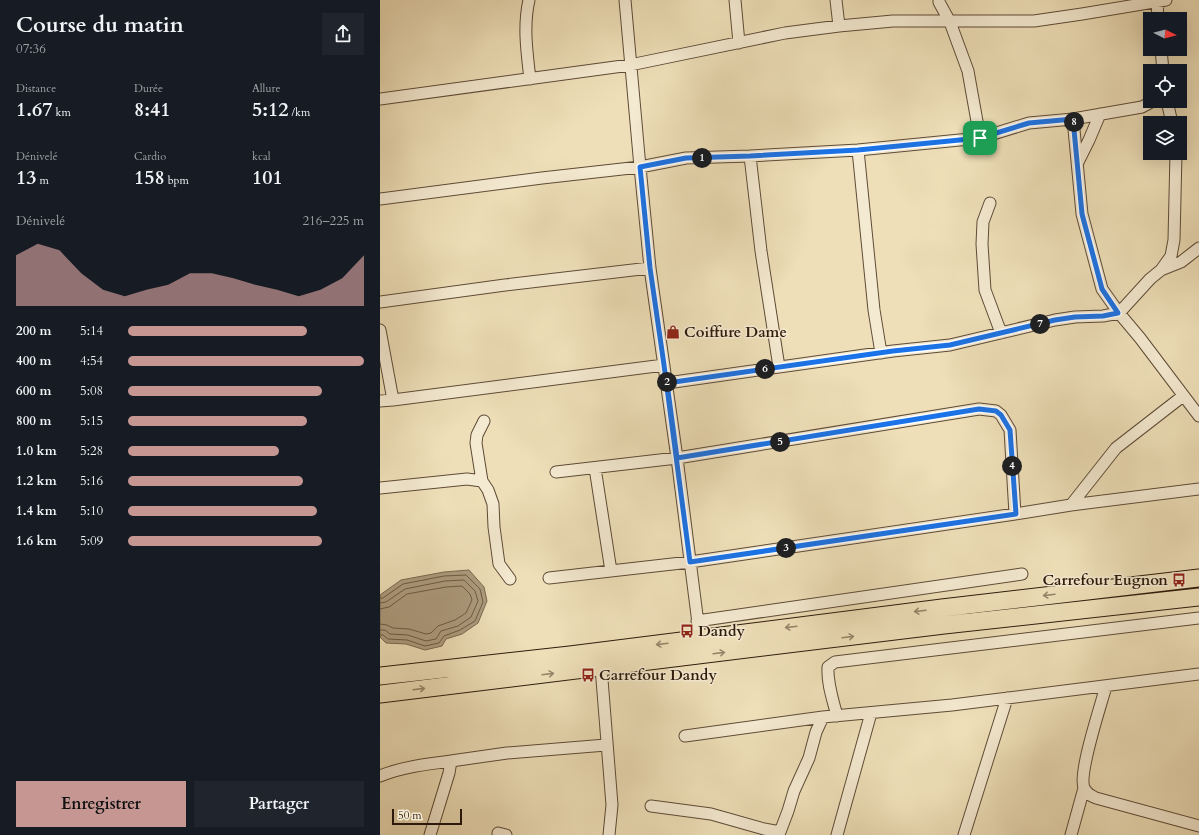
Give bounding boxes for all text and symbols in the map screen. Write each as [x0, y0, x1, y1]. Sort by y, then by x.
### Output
text: Course du matin [16, 10, 184, 40]
north arrow [1143, 12, 1187, 56]
map controls [1143, 12, 1187, 160]
button: share [322, 13, 364, 55]
text: 07:36 [16, 40, 46, 58]
button: locate [1143, 64, 1187, 108]
text: Distance [16, 81, 56, 96]
text: Durée [134, 81, 163, 96]
text: Allure [252, 81, 280, 96]
text: 1.67 [16, 96, 53, 123]
text: 8:41 [134, 96, 171, 123]
text: 5:12 [252, 96, 289, 123]
text: km [53, 105, 71, 120]
text: /km [289, 105, 310, 120]
pin: 8 [1064, 112, 1084, 132]
text: 8 [1071, 114, 1077, 129]
button: layers [1143, 116, 1187, 160]
pin [963, 121, 997, 155]
icon: arrive [969, 127, 991, 149]
pin: 1 [692, 148, 712, 168]
text: Dénivelé [16, 149, 58, 164]
text: Cardio [134, 149, 166, 164]
text: kcal [252, 149, 270, 164]
text: 1 [699, 150, 705, 165]
text: 13 [16, 164, 37, 191]
text: 158 [134, 164, 165, 191]
text: 101 [252, 164, 283, 191]
text: m [37, 173, 49, 188]
text: bpm [165, 173, 189, 188]
text: Dénivelé [16, 212, 65, 230]
text: 216–225 m [302, 212, 364, 230]
pin: 7 [1030, 314, 1050, 334]
text: 7 [1037, 316, 1043, 331]
text: 200 m [16, 322, 51, 340]
text: 5:14 [80, 322, 103, 340]
place label: Coiffure Dame [684, 322, 787, 342]
shop icon: Coiffure Dame [665, 324, 681, 340]
text: 400 m [16, 352, 51, 370]
text: 4:54 [80, 352, 103, 370]
pin: 6 [755, 359, 775, 379]
text: 6 [762, 361, 768, 376]
pin: 2 [657, 372, 677, 392]
text: 2 [664, 374, 670, 389]
text: 600 m [16, 382, 51, 400]
text: 5:08 [80, 382, 103, 400]
text: 800 m [16, 412, 51, 430]
text: 5:15 [80, 412, 103, 430]
pin: 5 [770, 432, 790, 452]
text: 5 [777, 434, 783, 449]
text: 1.0 km [16, 442, 57, 460]
text: 5:28 [80, 442, 103, 460]
pin: 4 [1002, 456, 1022, 476]
text: 4 [1009, 458, 1015, 473]
text: 1.2 km [16, 472, 57, 490]
text: 5:16 [80, 472, 103, 490]
text: 1.4 km [16, 502, 57, 520]
text: 5:10 [80, 502, 103, 520]
text: 1.6 km [16, 532, 57, 550]
text: 5:09 [80, 532, 103, 550]
pin: 3 [776, 538, 796, 558]
text: 3 [783, 540, 789, 555]
place label: Carrefour Eugnon [1042, 570, 1168, 590]
bus stop icon: Carrefour Eugnon [1171, 572, 1187, 588]
one-way arrow [1043, 592, 1056, 599]
one-way arrow [914, 607, 927, 615]
place label: Dandy [698, 621, 745, 641]
bus stop icon: Dandy [679, 623, 695, 639]
one-way arrow [785, 623, 798, 631]
one-way arrow [841, 633, 854, 641]
one-way arrow [656, 640, 669, 647]
one-way arrow [712, 649, 725, 656]
place label: Carrefour Dandy [599, 665, 717, 685]
bus stop icon: Carrefour Dandy [580, 667, 596, 683]
one-way arrow [541, 670, 554, 677]
one-way arrow [412, 685, 425, 693]
button: Enregistrer [16, 781, 186, 827]
button: Partager [194, 781, 364, 827]
scale bar [392, 807, 462, 826]
text: 50 m [398, 808, 422, 823]

